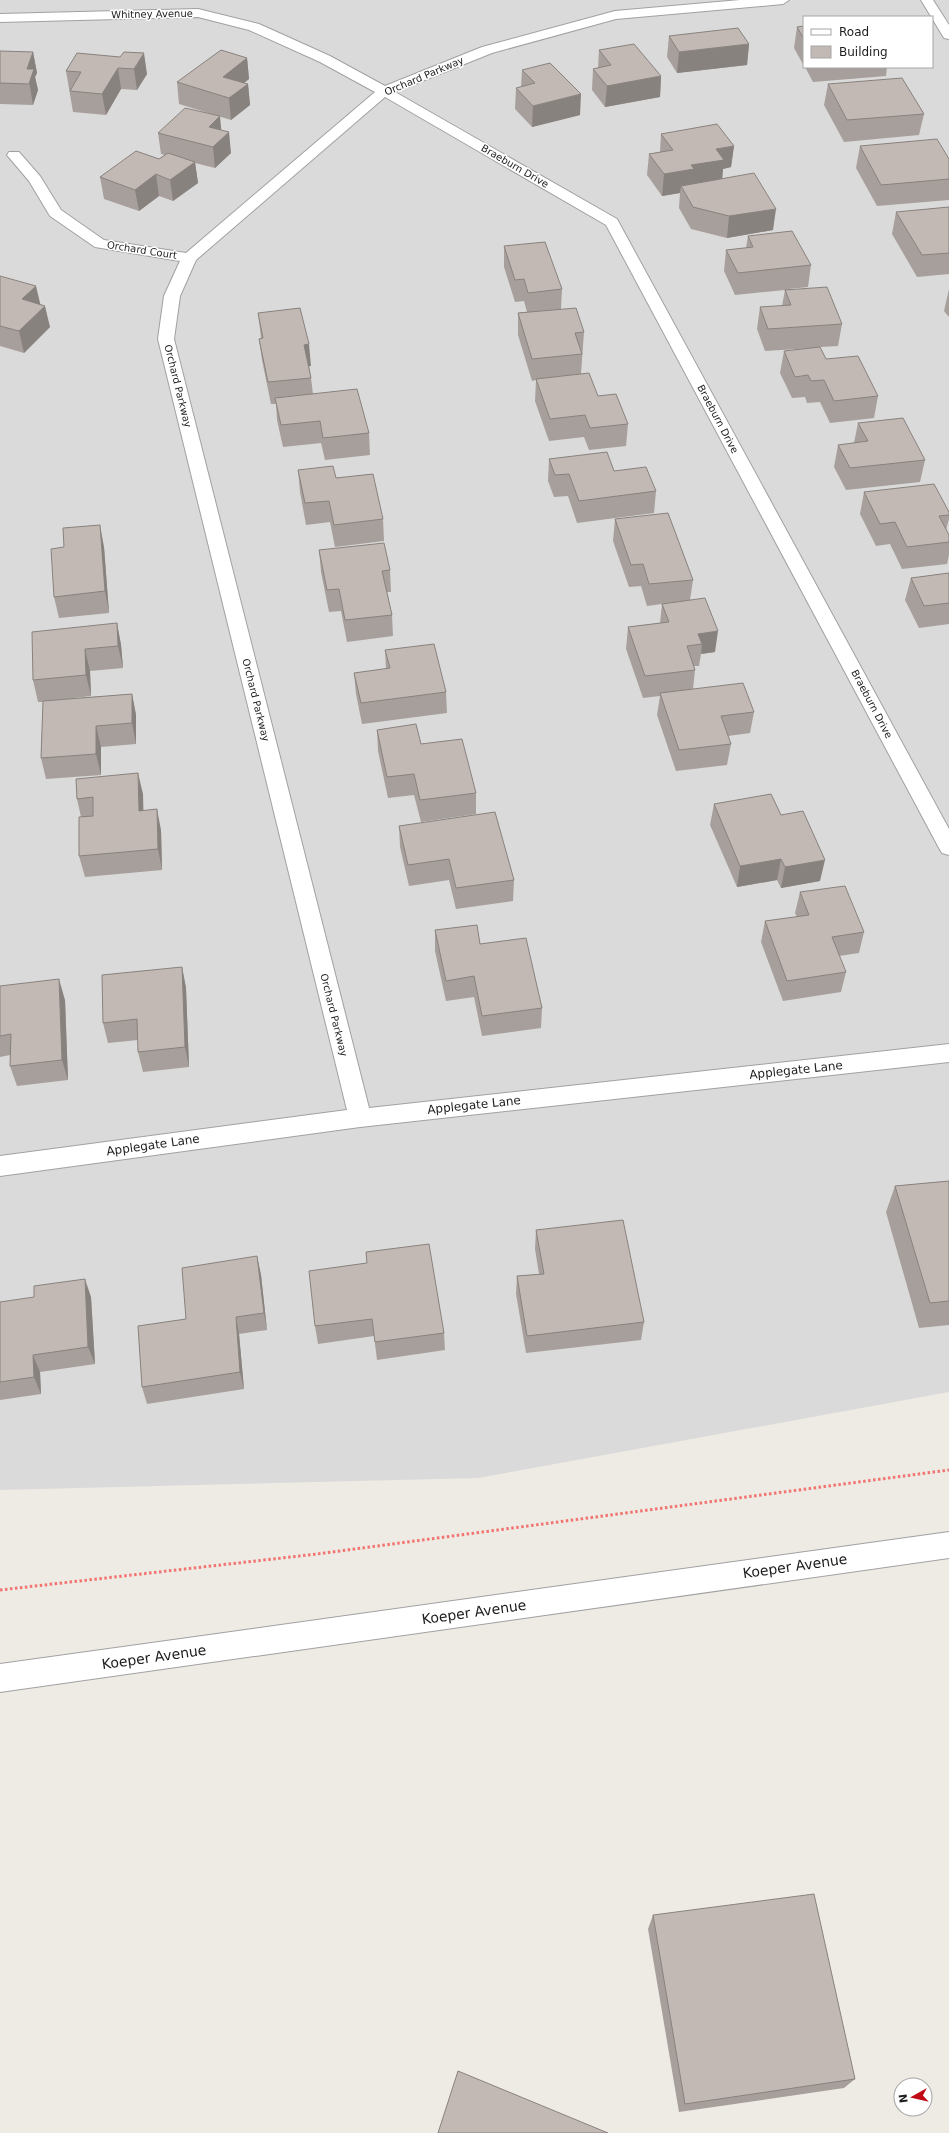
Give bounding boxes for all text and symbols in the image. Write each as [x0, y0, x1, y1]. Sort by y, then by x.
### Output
street label: Whitney Avenue [111, 8, 193, 20]
legend [803, 16, 933, 68]
text: Road [839, 25, 869, 39]
text: Building [839, 45, 888, 59]
street label: Orchard Parkway [383, 54, 465, 98]
street label: Braeburn Drive [479, 142, 551, 190]
street label: Orchard Court [106, 239, 178, 261]
street label: Orchard Parkway [162, 343, 194, 429]
street label: Braeburn Drive [695, 383, 741, 455]
street label: Orchard Parkway [240, 657, 272, 743]
street label: Braeburn Drive [849, 668, 895, 740]
street label: Orchard Parkway [318, 972, 350, 1058]
street label: Applegate Lane [748, 1058, 844, 1082]
street label: Applegate Lane [426, 1093, 522, 1117]
street label: Applegate Lane [105, 1132, 201, 1158]
street label: Koeper Avenue [742, 1551, 848, 1581]
street label: Koeper Avenue [421, 1597, 527, 1627]
street label: Koeper Avenue [101, 1642, 207, 1672]
north arrow [893, 2077, 933, 2117]
text: N [897, 2093, 911, 2104]

